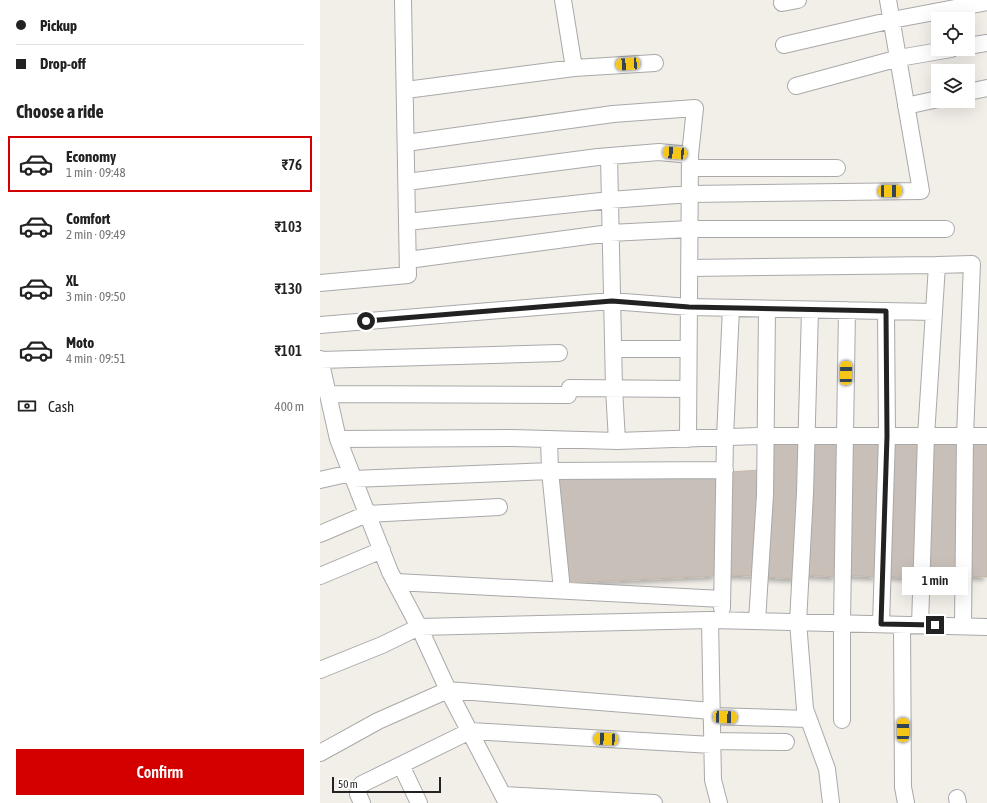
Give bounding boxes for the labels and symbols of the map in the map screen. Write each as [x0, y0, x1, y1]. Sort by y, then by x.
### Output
car [616, 57, 640, 71]
car [663, 146, 687, 160]
car [878, 185, 902, 197]
route start [357, 312, 375, 330]
car [840, 361, 852, 385]
callout: 1 min [902, 567, 968, 595]
route end [926, 616, 944, 634]
car [713, 711, 737, 723]
car [897, 718, 909, 742]
car [594, 732, 618, 746]
scale bar [332, 775, 441, 794]

